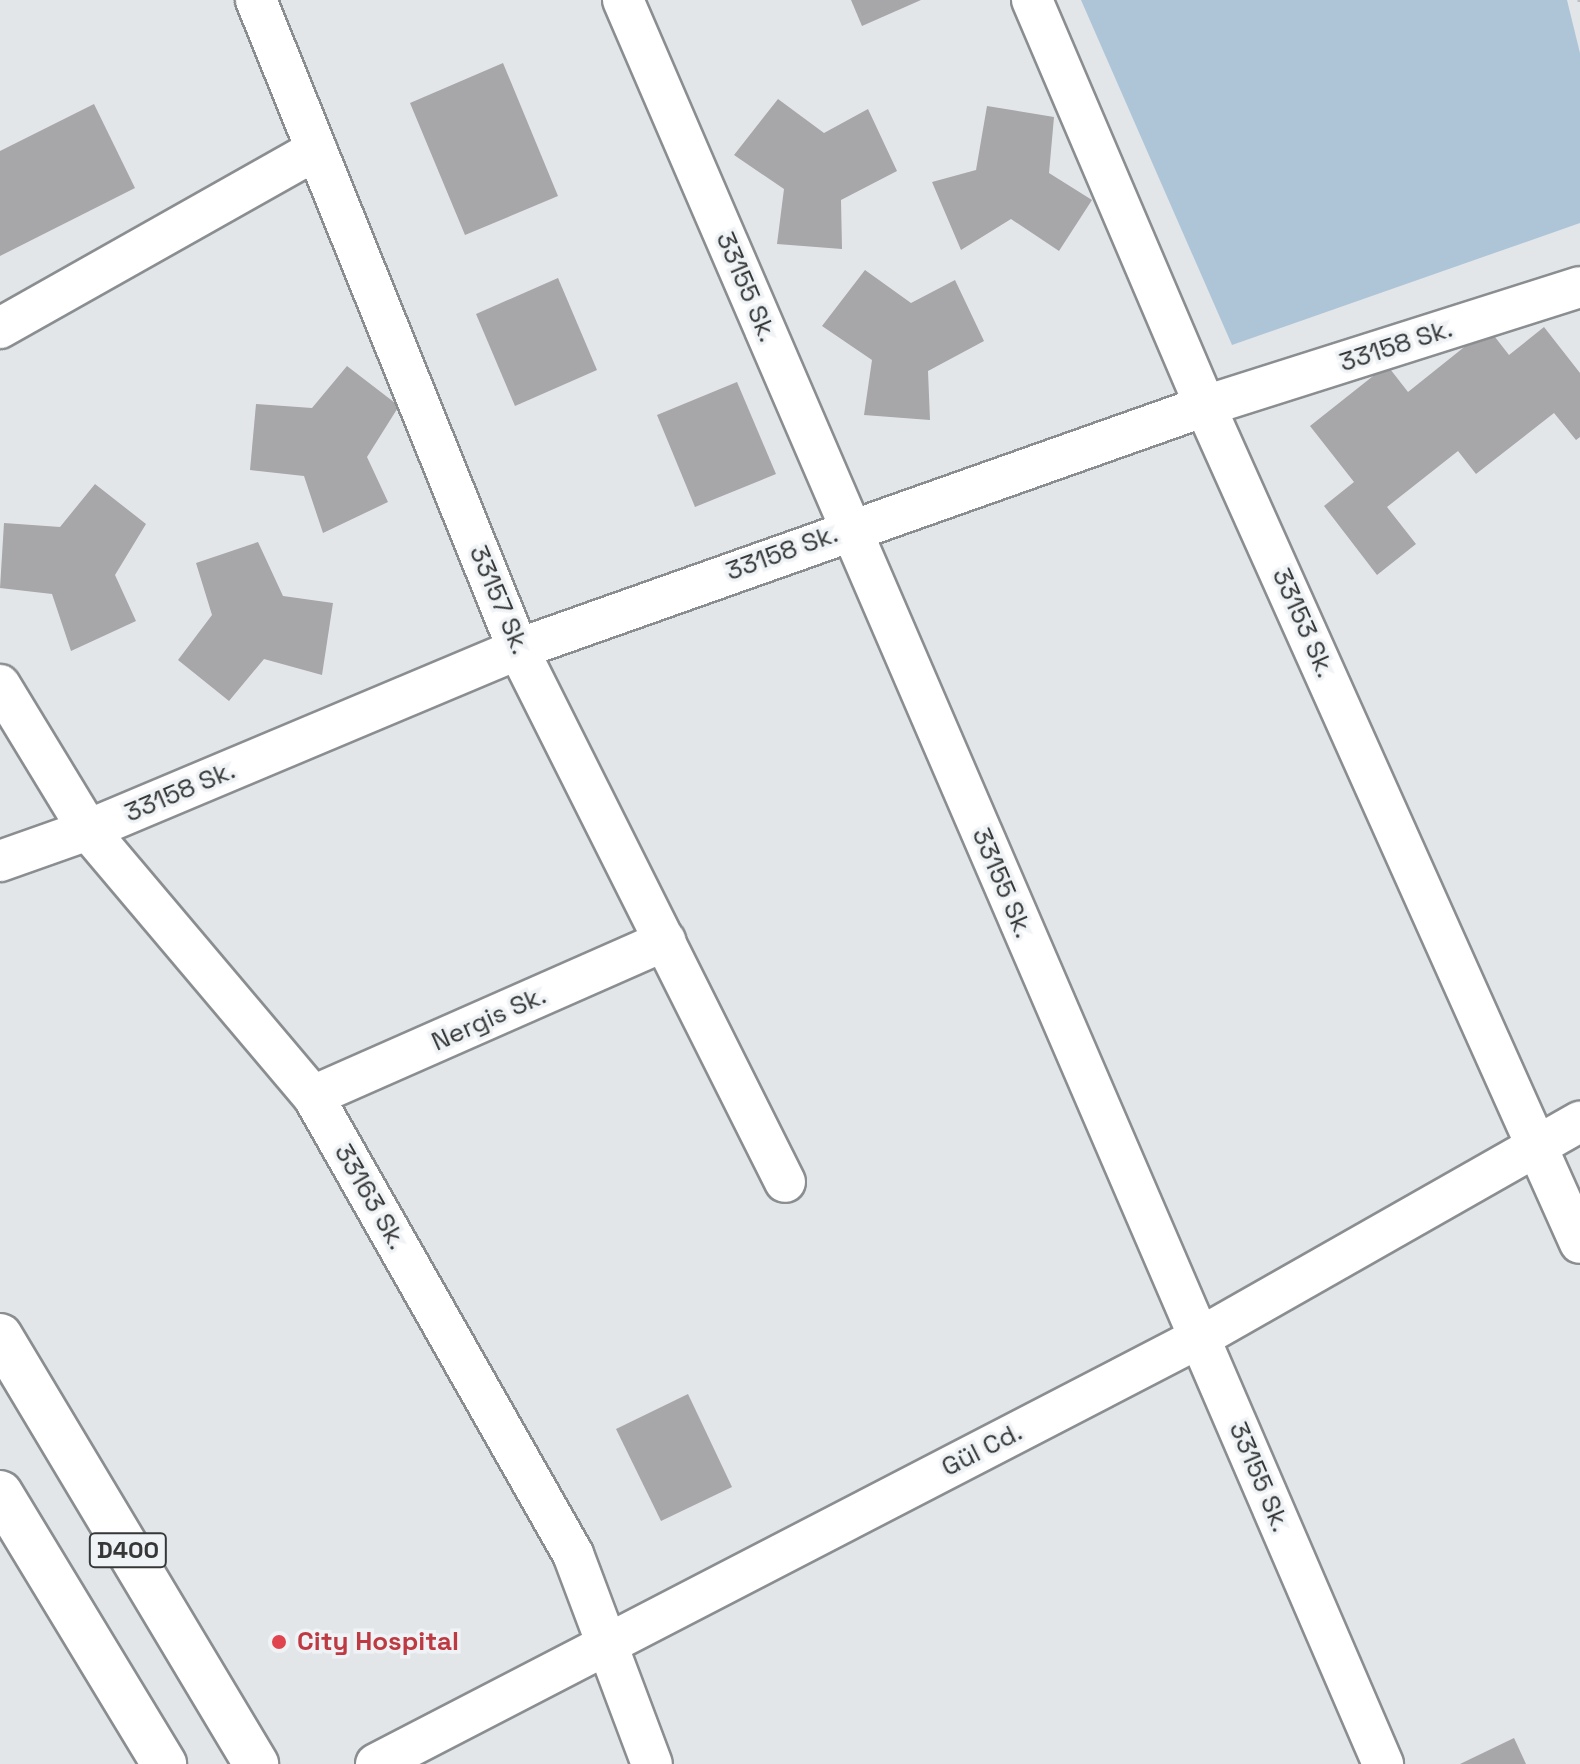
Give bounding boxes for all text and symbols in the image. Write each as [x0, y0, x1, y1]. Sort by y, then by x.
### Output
street label: 33155 Sk. [709, 227, 783, 347]
street label: 33158 Sk. [1336, 313, 1456, 379]
street label: 33158 Sk. [722, 518, 842, 588]
street label: 33157 Sk. [462, 541, 536, 659]
street label: 33153 Sk. [1265, 564, 1341, 682]
street label: 33158 Sk. [120, 755, 240, 829]
street label: 33155 Sk. [965, 823, 1039, 943]
street label: Nergis Sk. [427, 980, 551, 1058]
street label: 33163 Sk. [327, 1139, 413, 1255]
street label: Gül Cd. [937, 1417, 1027, 1483]
street label: 33155 Sk. [1222, 1417, 1296, 1537]
road number: D400 [88, 1530, 168, 1570]
place label: City Hospital [297, 1626, 459, 1658]
marker: City Hospital [268, 1631, 290, 1653]

